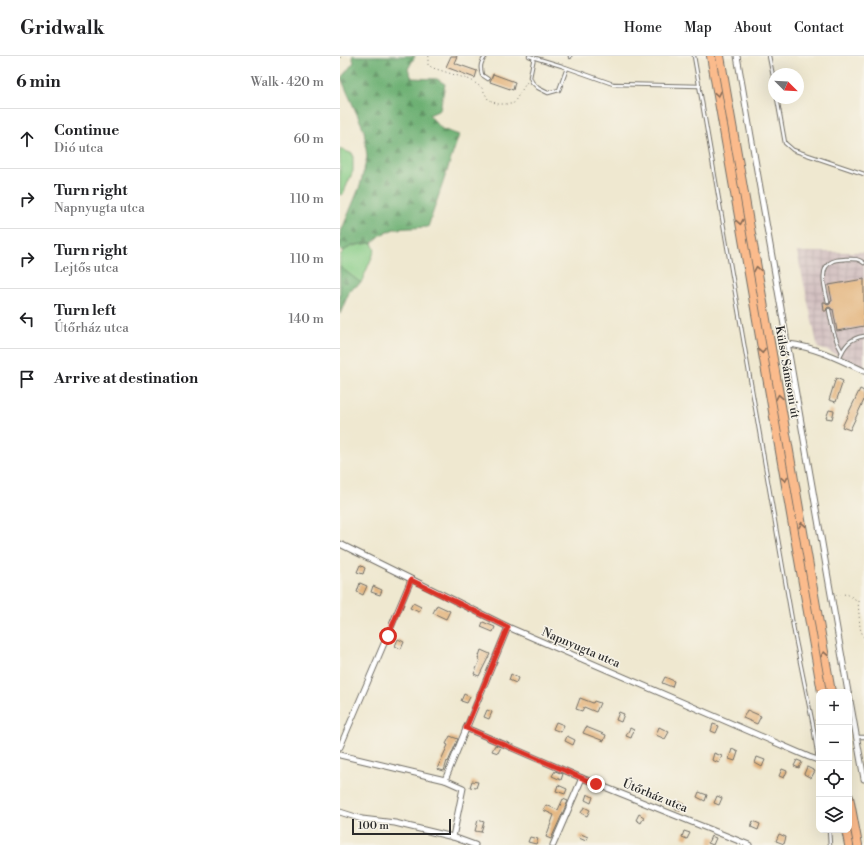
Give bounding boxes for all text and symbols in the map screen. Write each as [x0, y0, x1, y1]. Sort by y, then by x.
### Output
text: Gridwalk [20, 16, 104, 40]
text: Home [624, 19, 662, 37]
text: Map [684, 19, 712, 37]
text: About [734, 19, 772, 37]
text: Contact [794, 19, 844, 37]
north arrow [768, 68, 804, 104]
text: 6 min [16, 71, 61, 93]
text: Walk · 420 m [250, 74, 324, 90]
one-way arrow [713, 91, 721, 98]
text: Continue [54, 121, 119, 140]
icon: ahead [16, 128, 38, 150]
text: 60 m [293, 131, 324, 147]
text: Dió utca [54, 140, 103, 156]
text: Turn right [54, 181, 128, 200]
icon: right [16, 188, 38, 210]
text: 110 m [290, 191, 324, 207]
text: Napnyugta utca [54, 200, 145, 216]
one-way arrow [735, 219, 744, 226]
text: Turn right [54, 241, 128, 260]
icon: right [16, 248, 38, 270]
text: 110 m [290, 251, 324, 267]
text: Lejtős utca [54, 260, 119, 276]
one-way arrow [753, 266, 762, 273]
text: Turn left [54, 301, 116, 320]
icon: left [16, 308, 38, 330]
text: 140 m [288, 311, 324, 327]
text: Útőrház utca [54, 320, 129, 336]
street label: Külső Sámsoni út [771, 324, 803, 420]
one-way arrow [758, 347, 766, 354]
icon: arrive [16, 368, 38, 390]
text: Arrive at destination [54, 369, 198, 388]
one-way arrow [776, 394, 784, 401]
one-way arrow [780, 475, 789, 482]
one-way arrow [798, 522, 807, 529]
street label: Napnyugta utca [540, 625, 623, 672]
route start [379, 627, 397, 645]
one-way arrow [820, 650, 829, 657]
map controls [816, 689, 852, 833]
button: + [816, 689, 852, 725]
button: − [816, 725, 852, 761]
button: locate [816, 761, 852, 797]
street label: Útőrház utca [620, 774, 691, 816]
route end [587, 775, 605, 793]
button: layers [816, 797, 852, 833]
scale bar [352, 817, 451, 836]
text: 100 m [358, 819, 389, 833]

